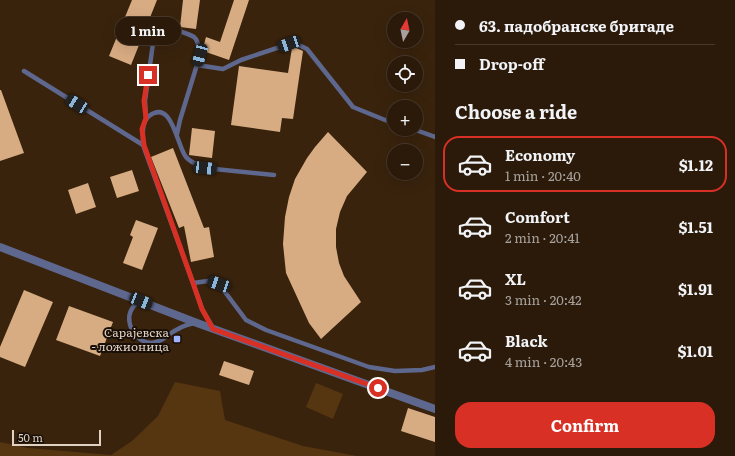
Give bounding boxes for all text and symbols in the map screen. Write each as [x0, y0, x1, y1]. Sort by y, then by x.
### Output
north arrow [387, 12, 423, 48]
map controls [387, 12, 423, 180]
text: 63. падобранске бригаде [479, 14, 674, 37]
callout: 1 min [115, 17, 181, 45]
text: 1 min [131, 21, 165, 40]
car [276, 34, 302, 54]
car [191, 42, 209, 68]
text: Drop-off [479, 52, 544, 75]
button: locate [387, 56, 423, 92]
route end [139, 66, 157, 84]
car [64, 93, 90, 115]
text: Choose a ride [455, 98, 577, 125]
button: + [387, 100, 423, 136]
text: Economy [505, 143, 575, 166]
button: − [387, 144, 423, 180]
icon: car [457, 146, 493, 182]
text: $1.12 [679, 153, 713, 176]
car [192, 161, 218, 175]
text: 1 min · 20:40 [505, 166, 581, 185]
text: Comfort [505, 205, 570, 228]
icon: car [457, 208, 493, 244]
text: $1.51 [679, 215, 713, 238]
text: 2 min · 20:41 [505, 228, 580, 247]
text: XL [505, 267, 526, 290]
icon: car [457, 270, 493, 306]
car [206, 274, 232, 294]
text: $1.91 [678, 277, 713, 300]
text: 3 min · 20:42 [505, 290, 582, 309]
car [128, 291, 154, 311]
place label: Сарајевска - ложионица [92, 323, 170, 355]
text: Black [505, 329, 548, 352]
icon: car [457, 332, 493, 368]
marker: Сарајевска - ложионица [172, 334, 182, 344]
text: $1.01 [677, 339, 713, 362]
text: 4 min · 20:43 [505, 352, 582, 371]
route start [369, 379, 387, 397]
button: Confirm [455, 402, 715, 448]
scale bar [12, 428, 101, 447]
text: 50 m [18, 429, 43, 445]

